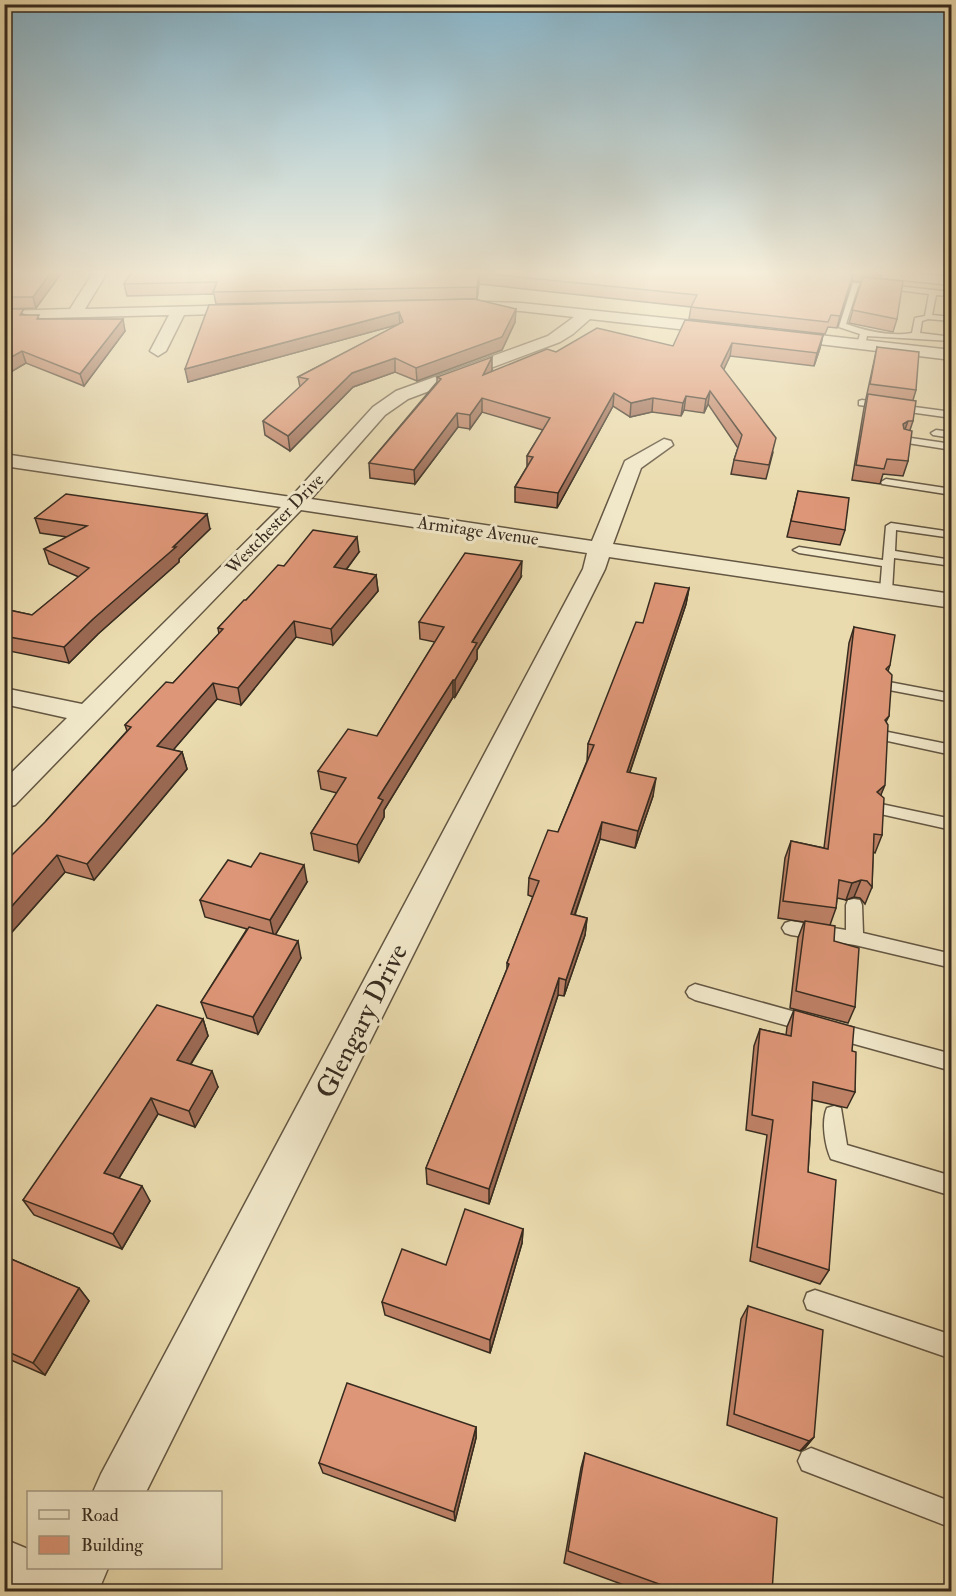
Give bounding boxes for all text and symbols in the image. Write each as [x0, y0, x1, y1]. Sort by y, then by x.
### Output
street label: Westchester Drive [220, 468, 329, 580]
street label: Armitage Avenue [415, 511, 541, 551]
street label: Glengary Drive [309, 938, 415, 1104]
legend [27, 1491, 222, 1569]
text: Road [81, 1504, 119, 1527]
text: Building [81, 1534, 144, 1557]

